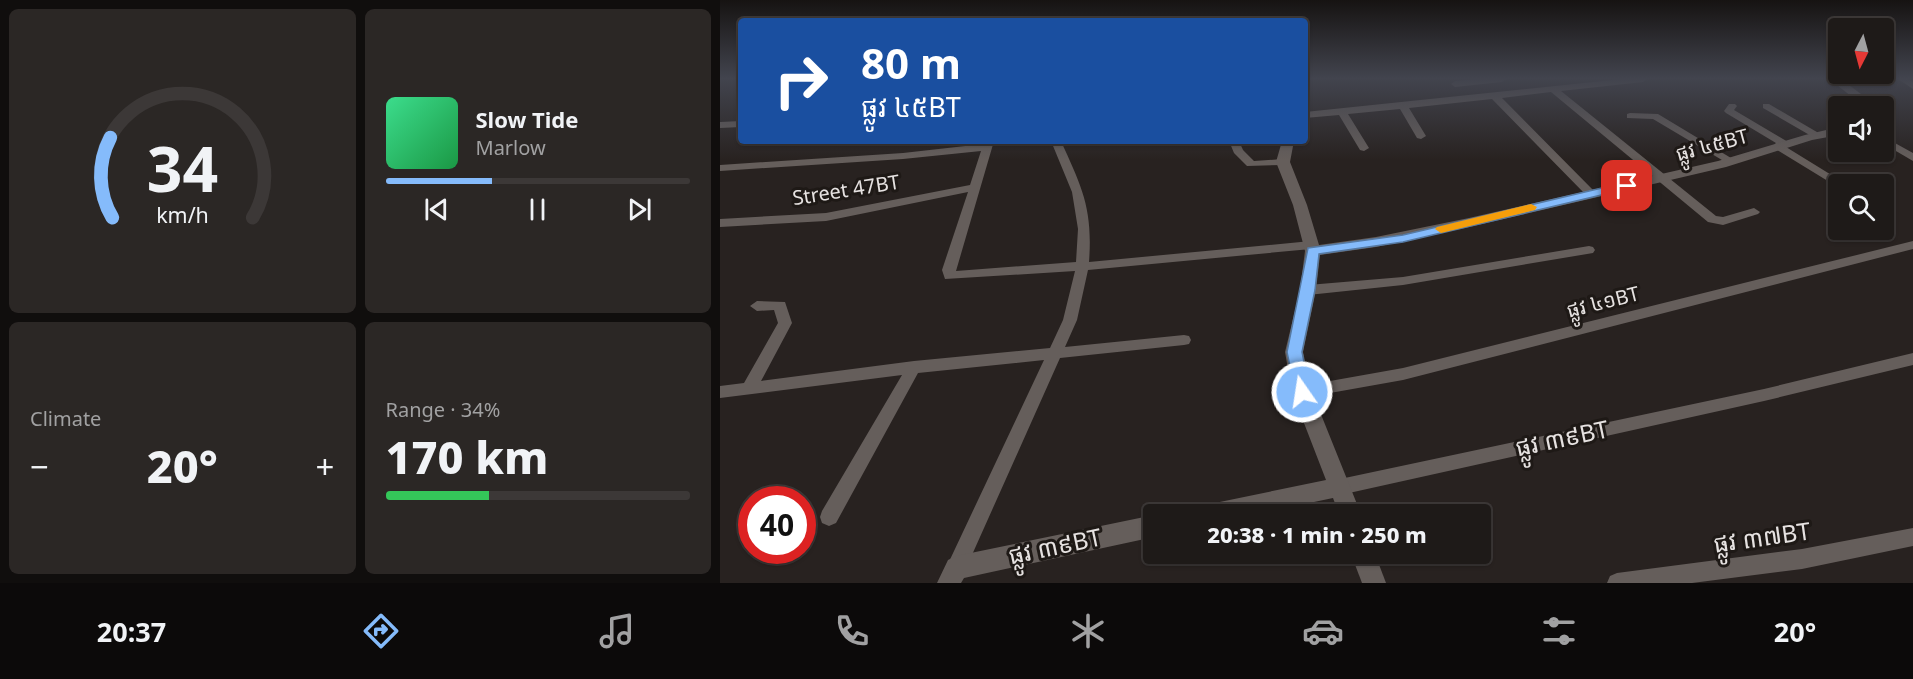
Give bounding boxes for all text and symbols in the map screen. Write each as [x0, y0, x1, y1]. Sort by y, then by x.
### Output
north arrow [1828, 18, 1894, 84]
map controls [1828, 18, 1894, 240]
text: 80 m [861, 34, 961, 91]
icon: right [762, 42, 840, 120]
text: ផ្លូវ ៤៥BT [861, 88, 961, 125]
button: sound [1828, 96, 1894, 162]
text: Slow Tide [476, 104, 578, 134]
street label: ផ្លូវ ៤៥BT [1673, 122, 1753, 173]
text: 34 [147, 125, 218, 210]
text: Marlow [476, 134, 546, 161]
pin [1601, 160, 1652, 211]
street label: Street 47BT [790, 168, 901, 211]
icon: arrive [1610, 169, 1643, 202]
button: search [1828, 174, 1894, 240]
icon: previous [420, 193, 453, 226]
icon: pause [521, 193, 554, 226]
icon: next [623, 193, 656, 226]
text: km/h [156, 201, 209, 230]
street label: ផ្លូវ ៤១BT [1564, 279, 1643, 329]
position arrow [1270, 360, 1334, 424]
text: Range · 34% [386, 396, 500, 423]
text: Climate [30, 405, 101, 432]
street label: ផ្លូវ ៣៩BT [1512, 411, 1613, 470]
text: 170 km [386, 426, 548, 487]
text: 20° [147, 435, 218, 496]
text: − [30, 444, 49, 489]
text: + [316, 444, 335, 489]
speed limit sign: 40 [738, 486, 816, 564]
street label: ផ្លូវ ៣៧BT [1711, 513, 1814, 567]
street label: ផ្លូវ ៣៩BT [1005, 519, 1106, 578]
text: 20:38 · 1 min · 250 m [1207, 519, 1427, 549]
icon: directions [360, 610, 402, 652]
icon: music [596, 610, 638, 652]
icon: phone [831, 610, 873, 652]
icon: climate [1067, 610, 1109, 652]
icon: car [1302, 610, 1344, 652]
icon: filters [1538, 610, 1580, 652]
text: 20:37 [97, 613, 166, 650]
text: 20° [1774, 613, 1816, 650]

